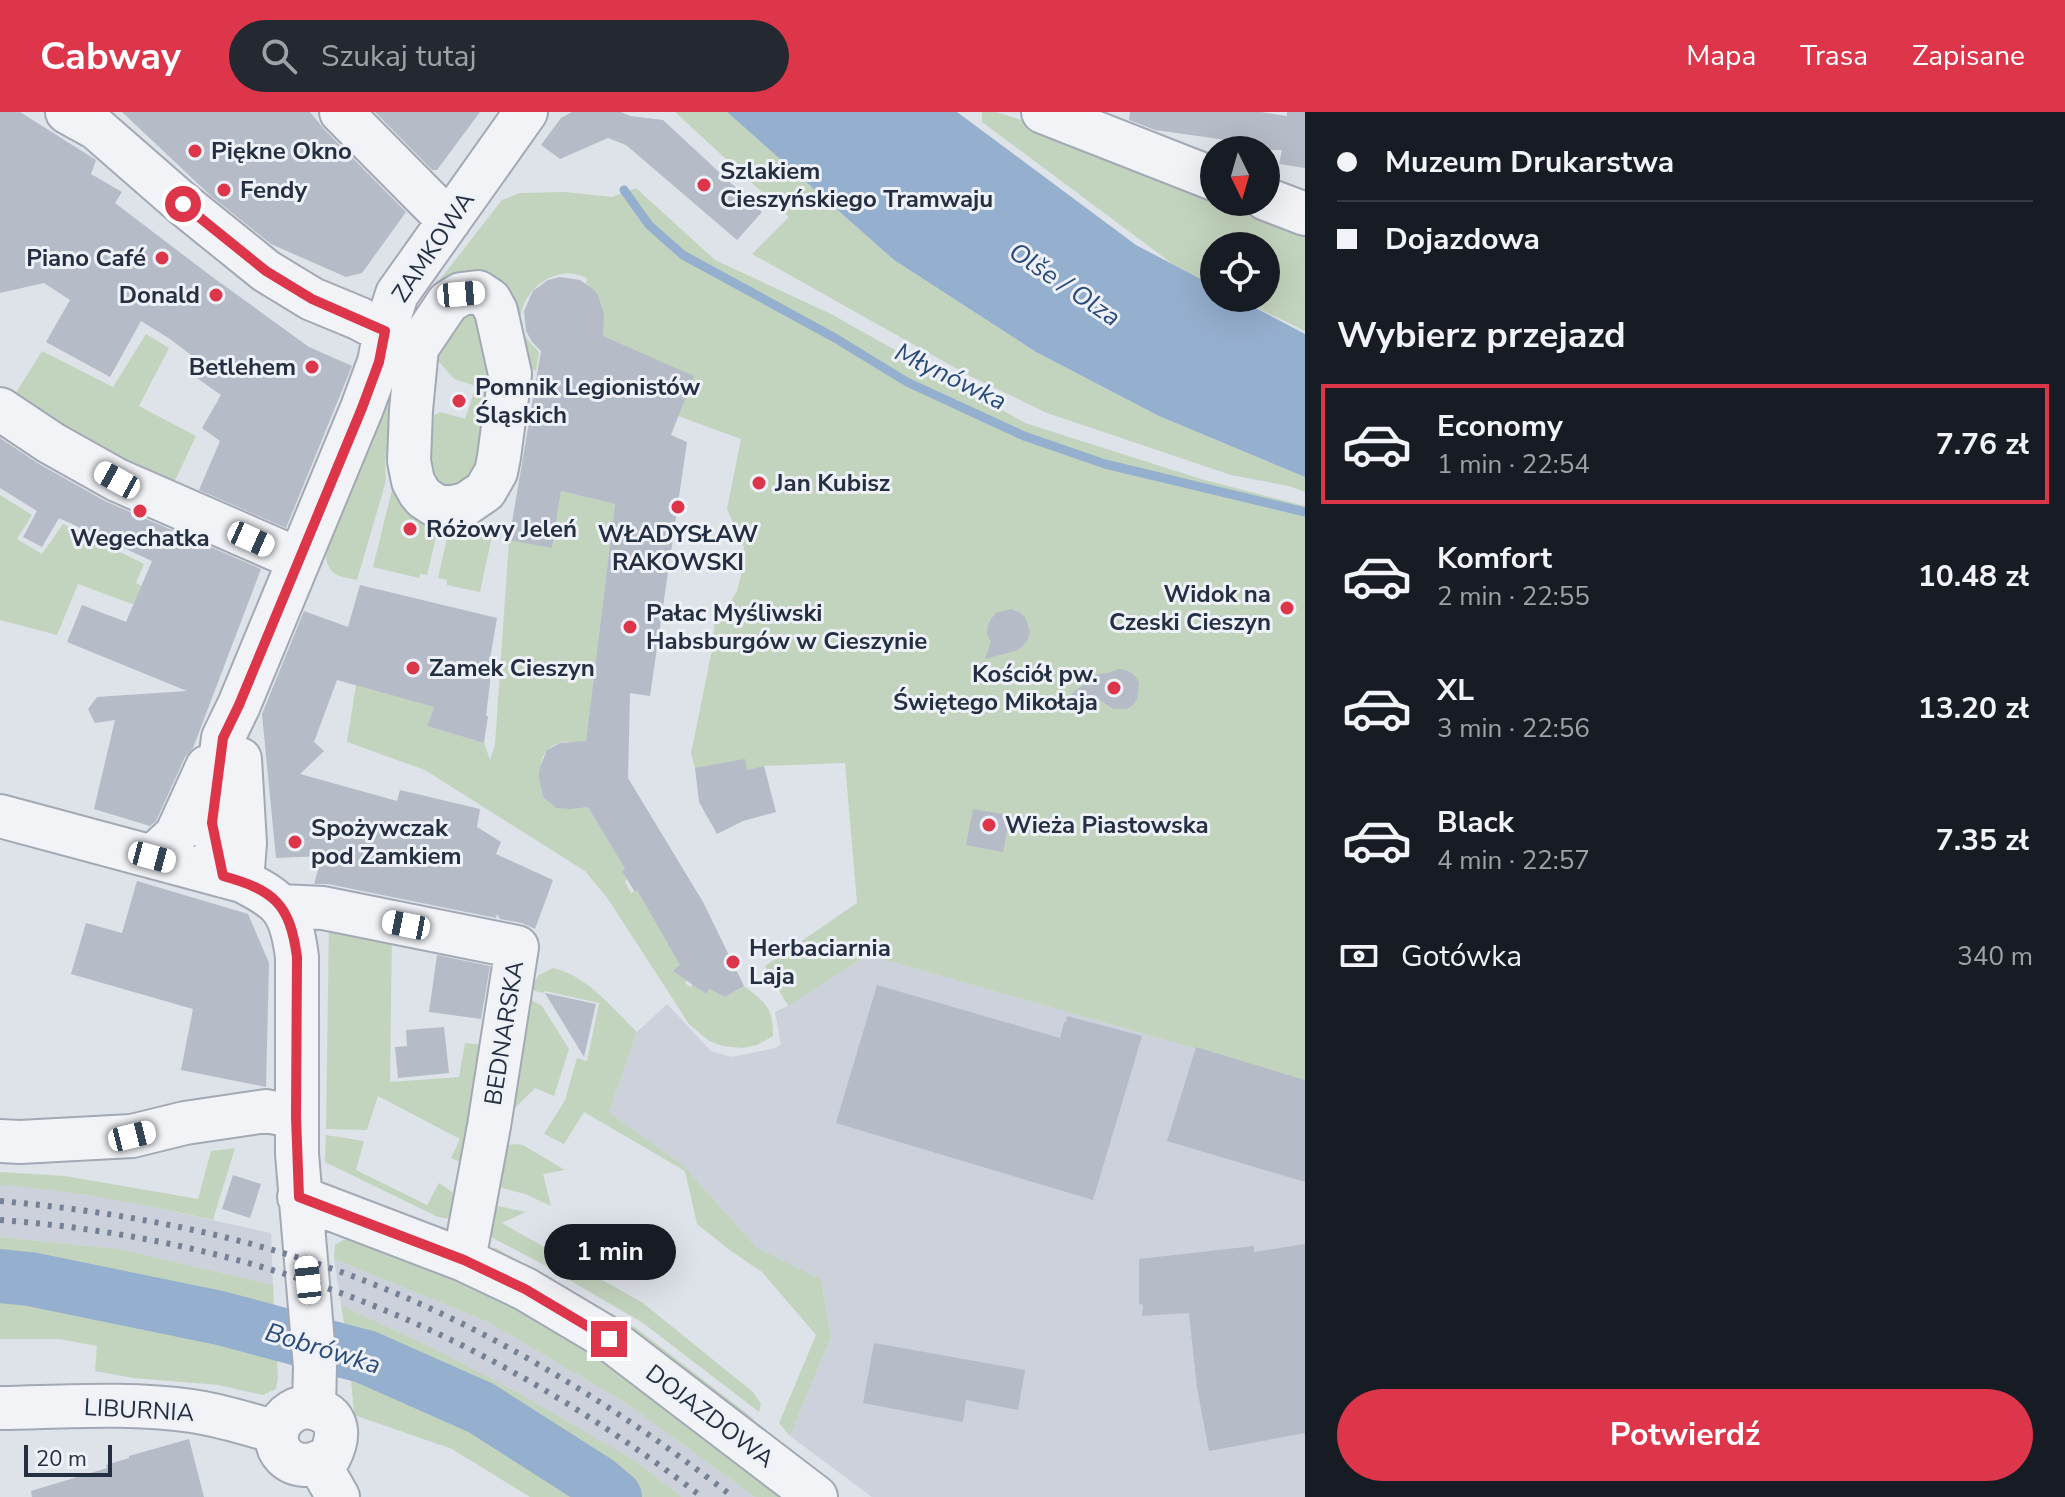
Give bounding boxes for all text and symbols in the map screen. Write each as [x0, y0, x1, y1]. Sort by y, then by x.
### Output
search box [229, 20, 789, 92]
text: Cabway [40, 31, 181, 82]
icon: search [257, 34, 301, 78]
text: Szukaj tutaj [321, 36, 476, 77]
text: Mapa [1686, 37, 1756, 75]
text: Trasa [1800, 37, 1868, 75]
text: Zapisane [1912, 37, 2025, 75]
place label: Piękne Okno [211, 135, 352, 167]
north arrow [1200, 136, 1280, 216]
map controls [1200, 136, 1280, 312]
marker: Piękne Okno [186, 142, 204, 160]
text: Muzeum Drukarstwa [1385, 142, 1674, 183]
place label: Szlakiem Cieszyńskiego Tramwaju [720, 155, 993, 215]
place label: Fendy [240, 174, 308, 206]
marker: Szlakiem Cieszyńskiego Tramwaju [695, 176, 713, 194]
marker: Fendy [215, 181, 233, 199]
street label: ZAMKOWA [384, 185, 482, 309]
route start [165, 186, 201, 222]
text: Dojazdowa [1385, 219, 1540, 260]
button: locate [1200, 232, 1280, 312]
water label: Olše / Olza [1002, 234, 1128, 335]
place label: Piano Café [26, 242, 146, 274]
marker: Piano Café [153, 249, 171, 267]
place label: Donald [119, 279, 200, 311]
car [436, 280, 486, 308]
marker: Donald [207, 286, 225, 304]
text: Wybierz przejazd [1337, 311, 1626, 360]
water label: Młynówka [889, 334, 1013, 419]
place label: Betlehem [189, 351, 296, 383]
marker: Betlehem [303, 358, 321, 376]
place label: Pomnik Legionistów Śląskich [475, 371, 701, 431]
marker: Pomnik Legionistów Śląskich [450, 392, 468, 410]
text: Economy [1437, 406, 1563, 447]
icon: car [1341, 408, 1413, 480]
text: 7.76 zł [1936, 424, 2029, 465]
text: 1 min · 22:54 [1437, 447, 1590, 482]
car [90, 458, 144, 502]
place label: Jan Kubisz [774, 467, 890, 499]
marker: Jan Kubisz [750, 474, 768, 492]
marker: WŁADYSŁAW RAKOWSKI [669, 498, 687, 516]
marker: Wegechatka [131, 502, 149, 520]
place label: Różowy Jeleń [426, 513, 577, 545]
car [224, 518, 278, 560]
place label: WŁADYSŁAW RAKOWSKI [598, 518, 759, 578]
marker: Różowy Jeleń [401, 520, 419, 538]
place label: Wegechatka [70, 522, 210, 554]
text: Komfort [1437, 538, 1552, 579]
icon: car [1341, 540, 1413, 612]
text: 10.48 zł [1918, 556, 2029, 597]
place label: Widok na Czeski Cieszyn [1109, 578, 1271, 638]
text: 2 min · 22:55 [1437, 579, 1590, 614]
place label: Pałac Myśliwski Habsburgów w Cieszynie [646, 597, 927, 657]
marker: Widok na Czeski Cieszyn [1278, 599, 1296, 617]
marker: Pałac Myśliwski Habsburgów w Cieszynie [621, 618, 639, 636]
place label: Zamek Cieszyn [429, 652, 595, 684]
place label: Kościół pw. Świętego Mikołaja [893, 658, 1098, 718]
marker: Zamek Cieszyn [404, 659, 422, 677]
text: XL [1437, 670, 1474, 711]
icon: car [1341, 672, 1413, 744]
marker: Kościół pw. Świętego Mikołaja [1105, 679, 1123, 697]
text: 13.20 zł [1918, 688, 2029, 729]
text: 3 min · 22:56 [1437, 711, 1590, 746]
text: Black [1437, 802, 1514, 843]
icon: car [1341, 804, 1413, 876]
place label: Wieża Piastowska [1005, 809, 1209, 841]
place label: Spożywczak pod Zamkiem [311, 812, 462, 872]
marker: Wieża Piastowska [980, 816, 998, 834]
text: 7.35 zł [1936, 820, 2029, 861]
marker: Spożywczak pod Zamkiem [286, 833, 304, 851]
car [126, 839, 178, 875]
text: 4 min · 22:57 [1437, 843, 1590, 878]
car [380, 909, 432, 941]
place label: Herbaciarnia Laja [749, 932, 891, 992]
icon: cash [1337, 934, 1381, 978]
text: Gotówka [1401, 936, 1522, 977]
text: 340 m [1957, 939, 2033, 974]
marker: Herbaciarnia Laja [724, 953, 742, 971]
street label: BEDNARSKA [477, 958, 531, 1108]
car [106, 1119, 158, 1153]
callout: 1 min [543, 1223, 675, 1279]
text: 1 min [576, 1234, 644, 1269]
car [294, 1255, 322, 1305]
water label: Bobrówka [261, 1314, 385, 1383]
route end [591, 1321, 627, 1357]
street label: DOJAZDOWA [639, 1357, 781, 1475]
button: Potwierdź [1337, 1389, 2033, 1481]
street label: LIBURNIA [83, 1391, 195, 1429]
scale bar [24, 1441, 112, 1477]
text: 20 m [36, 1444, 87, 1474]

